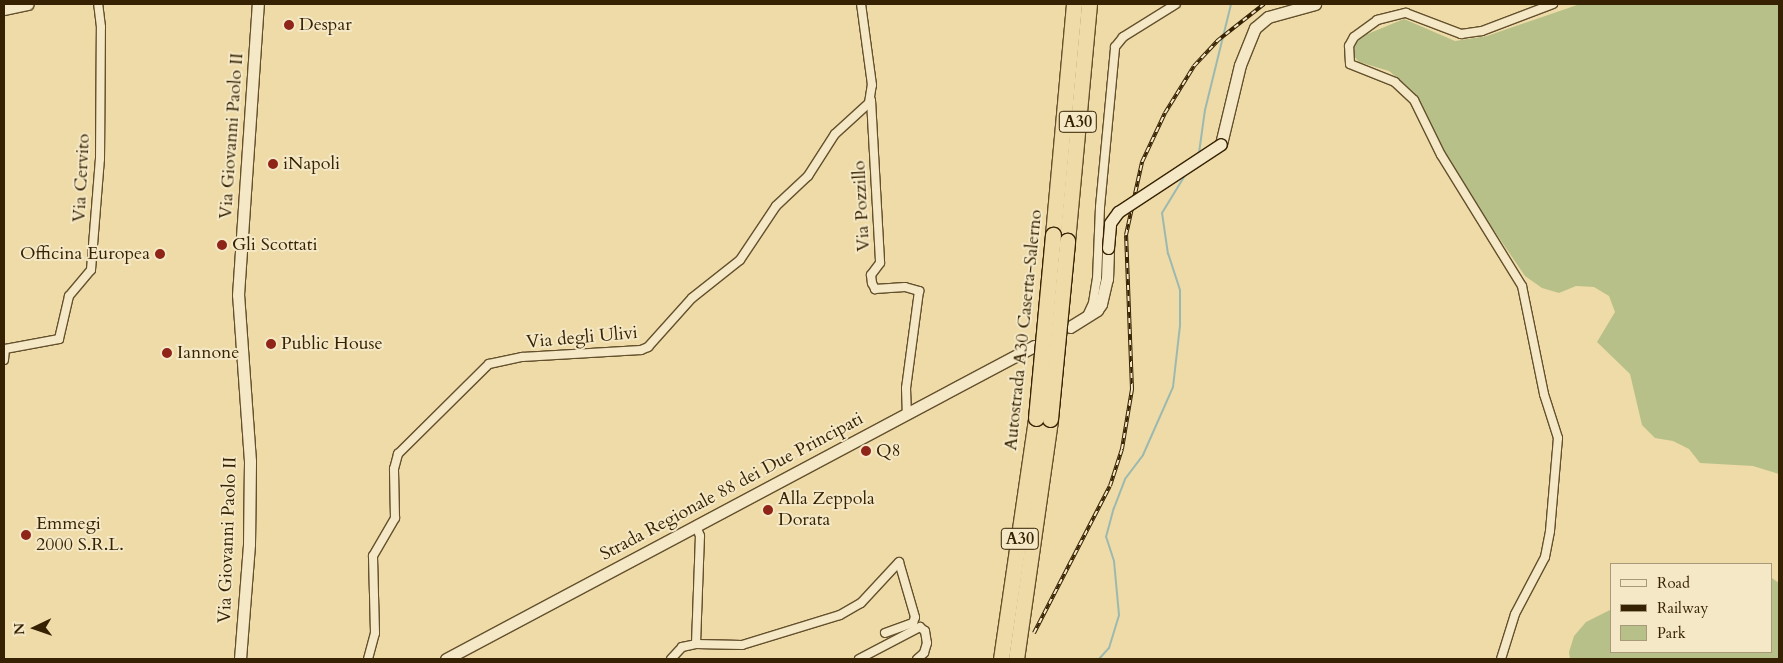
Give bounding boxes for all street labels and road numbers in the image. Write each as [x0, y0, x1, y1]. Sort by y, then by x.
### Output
street label: Via Giovanni Paolo II [215, 52, 249, 220]
road number: A30 [1058, 108, 1098, 136]
street label: Via Cervito [69, 133, 95, 223]
street label: Via Pozzillo [849, 160, 875, 252]
street label: Autostrada A30 Caserta-Salerno [1001, 208, 1047, 452]
street label: Via degli Ulivi [525, 322, 639, 354]
street label: Strada Regionale 88 dei Due Principati [597, 408, 867, 566]
street label: Via Giovanni Paolo II [214, 456, 242, 624]
road number: A30 [1000, 526, 1040, 552]

